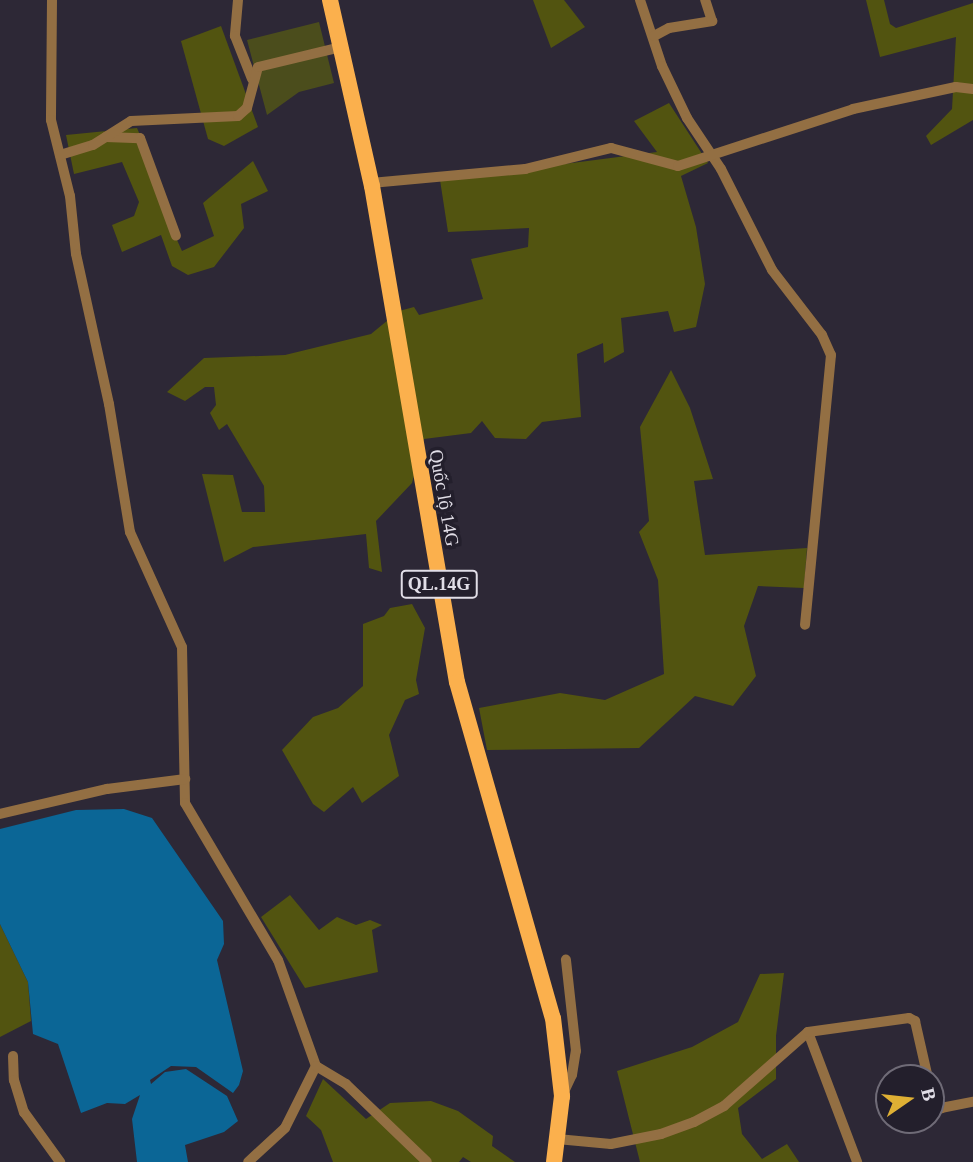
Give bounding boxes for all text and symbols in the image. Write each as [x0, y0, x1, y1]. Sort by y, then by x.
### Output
street label: Quốc lộ 14G [424, 448, 464, 548]
road number: QL.14G [400, 570, 478, 598]
north arrow [875, 1064, 945, 1134]
text: B [917, 1086, 941, 1103]

